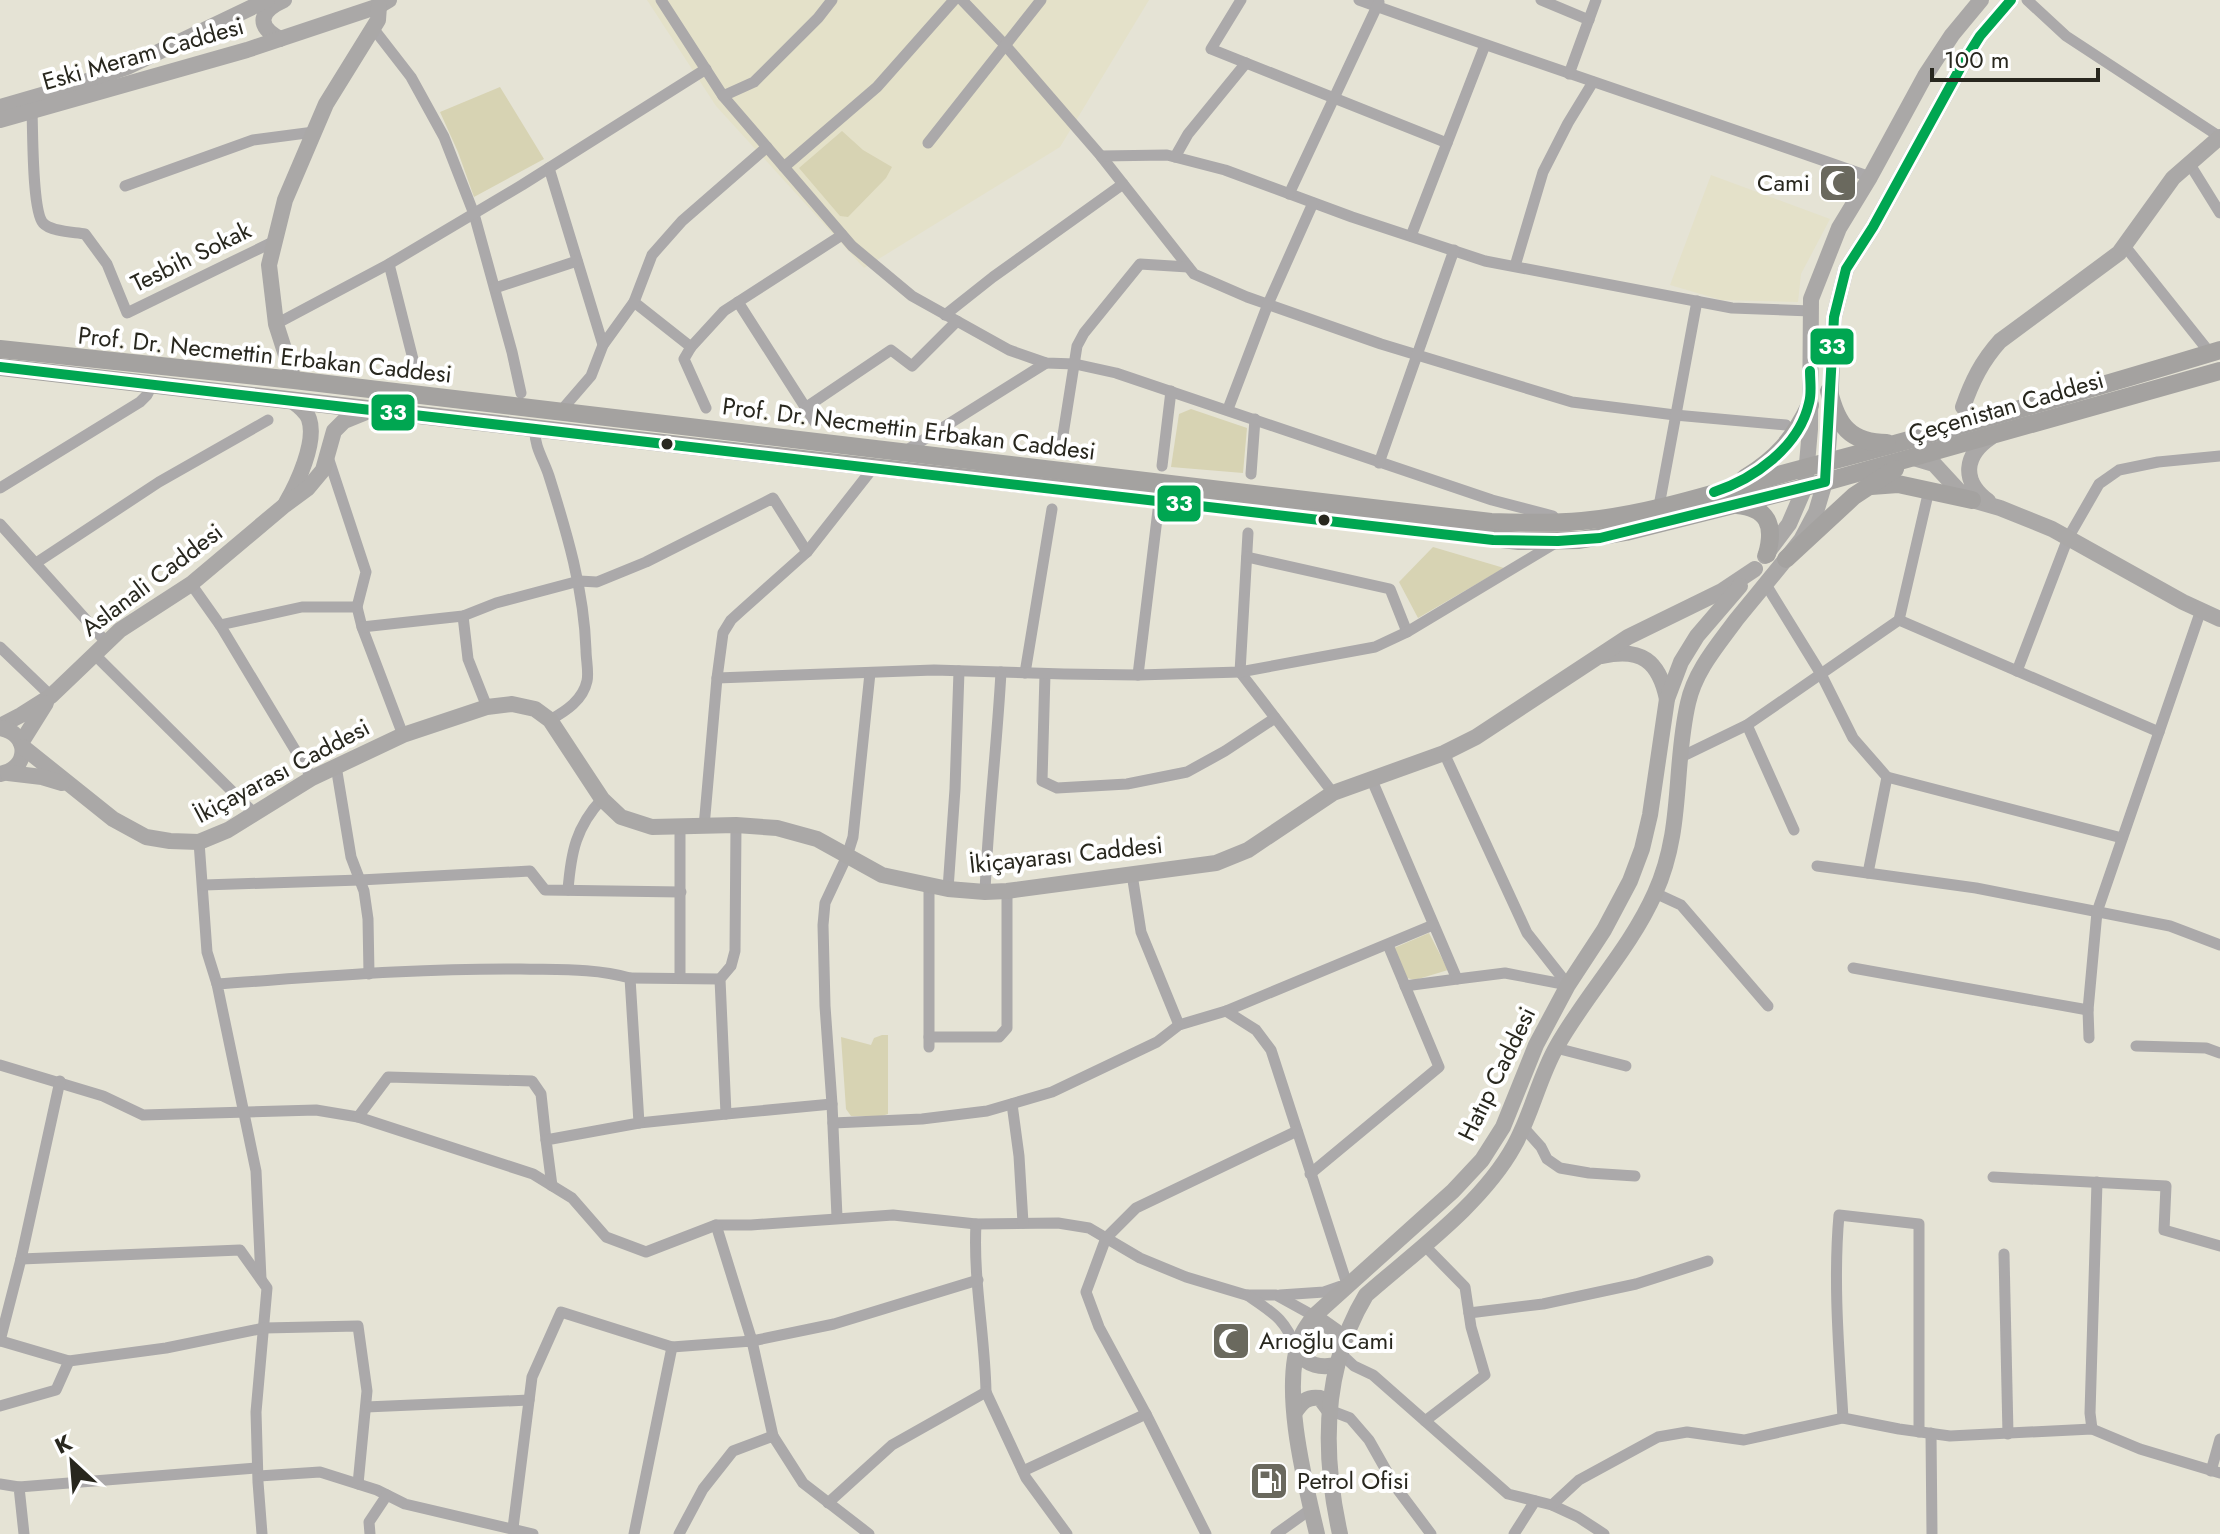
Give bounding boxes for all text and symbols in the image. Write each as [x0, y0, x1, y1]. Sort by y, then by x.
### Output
street label: Eski Meram Caddesi [38, 8, 248, 99]
scale bar [1932, 32, 2098, 82]
text: 100 m [1944, 42, 2010, 77]
mosque icon: Cami [1817, 162, 1859, 204]
place label: Cami [1757, 165, 1810, 200]
street label: Tesbih Sokak [125, 212, 257, 301]
street label: Prof. Dr. Necmettin Erbakan Caddesi [76, 317, 454, 392]
line badge: 33 [1809, 327, 1855, 366]
text: 33 [1818, 330, 1846, 362]
street label: Çeçenistan Caddesi [1904, 362, 2108, 451]
street label: Prof. Dr. Necmettin Erbakan Caddesi [720, 388, 1098, 469]
line badge: 33 [370, 393, 416, 432]
text: 33 [379, 396, 407, 428]
unlabelled marker [659, 436, 675, 452]
line badge: 33 [1156, 484, 1202, 523]
text: 33 [1165, 487, 1193, 519]
unlabelled marker [1316, 512, 1332, 528]
street label: Aslanali Caddesi [74, 515, 230, 645]
street label: İkiçayarası Caddesi [188, 710, 376, 832]
street label: İkiçayarası Caddesi [968, 827, 1164, 882]
street label: Hatıp Caddesi [1449, 1001, 1544, 1147]
mosque icon: Arıoğlu Cami [1210, 1320, 1252, 1362]
place label: Arıoğlu Cami [1259, 1323, 1394, 1358]
north arrow [32, 1422, 112, 1502]
text: K [49, 1426, 78, 1462]
fuel station icon: Petrol Ofisi [1248, 1460, 1290, 1502]
place label: Petrol Ofisi [1297, 1463, 1409, 1498]

